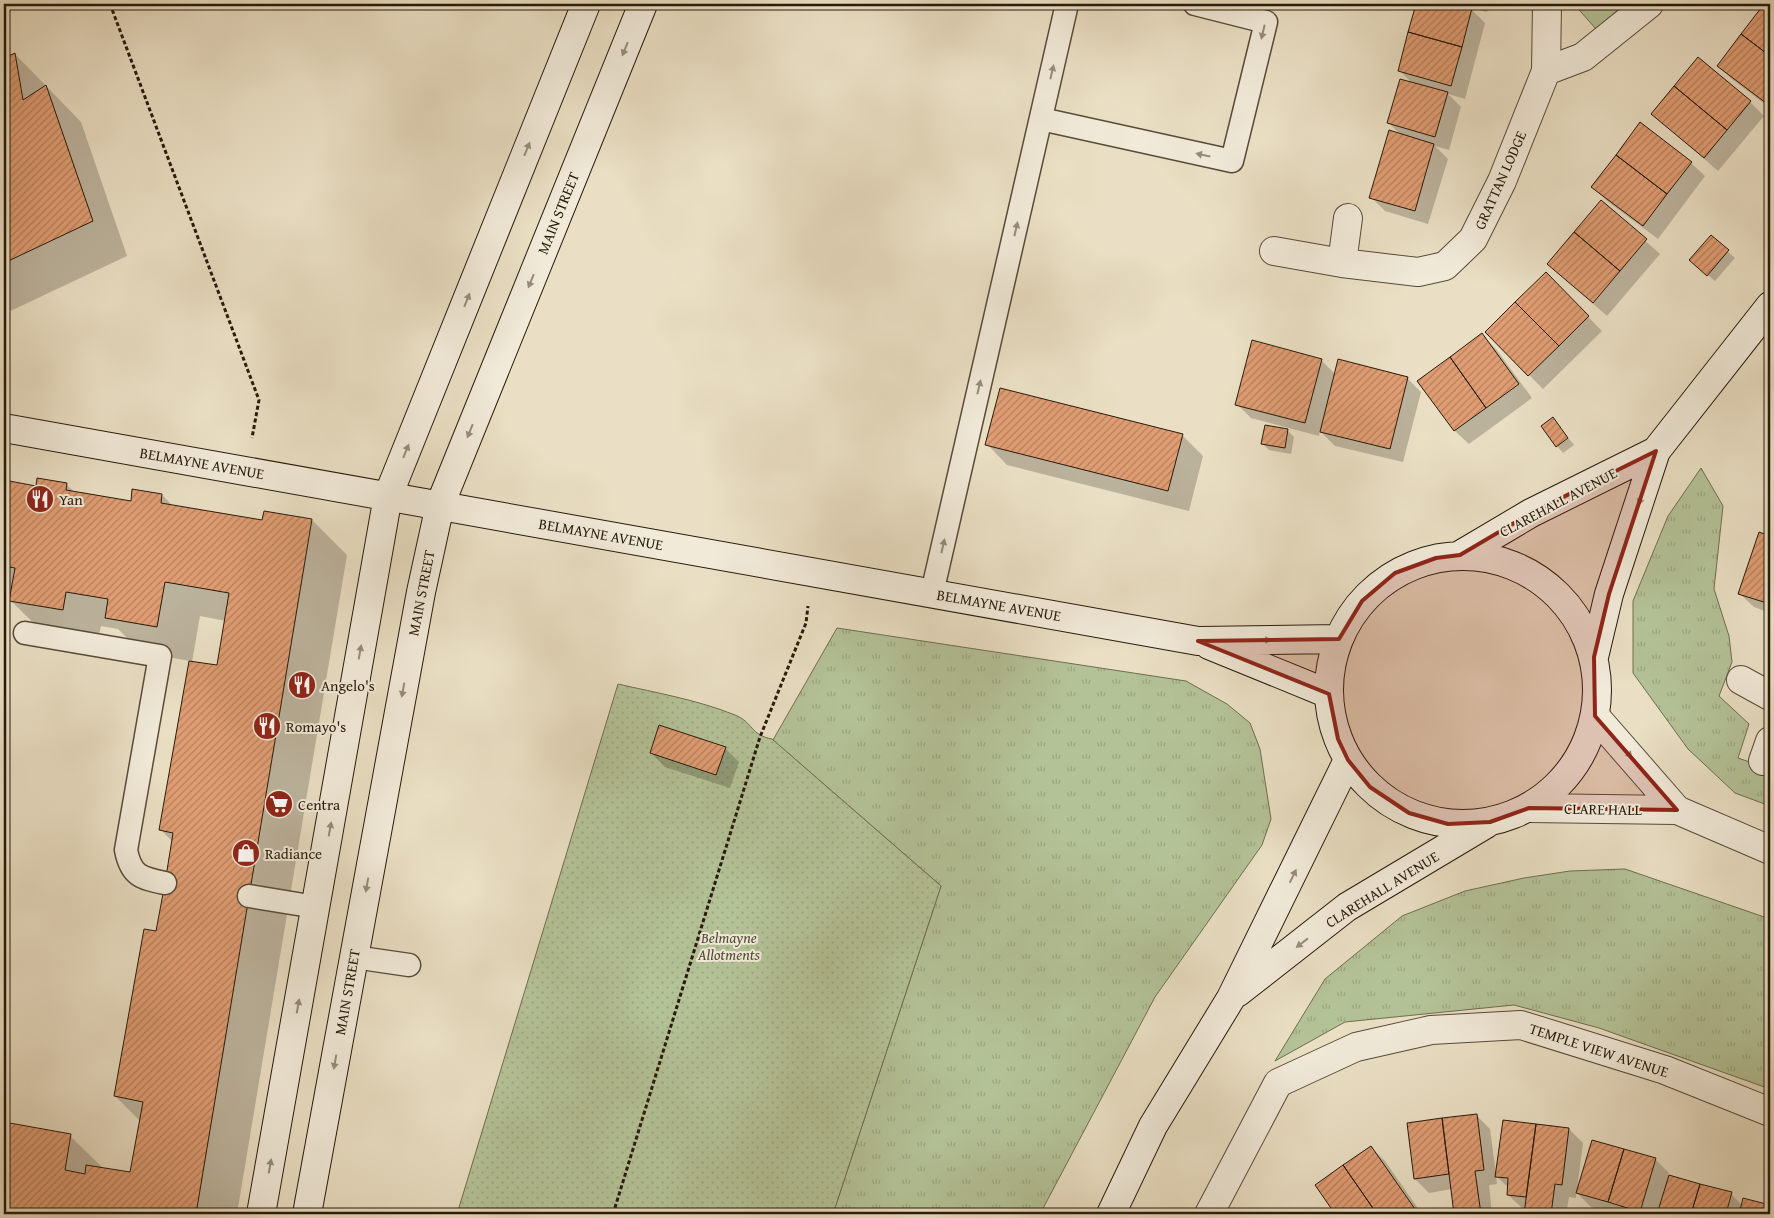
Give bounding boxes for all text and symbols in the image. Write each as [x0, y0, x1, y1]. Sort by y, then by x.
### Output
one-way arrow [1259, 24, 1267, 39]
one-way arrow [621, 42, 629, 57]
one-way arrow [1048, 64, 1056, 79]
street label: GRATTAN LODGE [1469, 127, 1531, 233]
one-way arrow [524, 142, 532, 156]
one-way arrow [1196, 151, 1211, 159]
street label: MAIN STREET [532, 168, 584, 257]
one-way arrow [1012, 220, 1020, 236]
one-way arrow [527, 273, 534, 288]
one-way arrow [463, 292, 471, 307]
one-way arrow [975, 380, 983, 395]
one-way arrow [466, 424, 474, 439]
street label: BELMAYNE AVENUE [138, 442, 266, 484]
one-way arrow [402, 443, 410, 458]
street label: CLAREHALL AVENUE [1496, 462, 1621, 542]
restaurant icon: Yan [25, 484, 55, 514]
place label: Yan [59, 489, 83, 510]
one-way arrow [1637, 490, 1644, 505]
street label: BELMAYNE AVENUE [537, 513, 665, 555]
one-way arrow [939, 538, 947, 553]
street label: MAIN STREET [402, 548, 440, 638]
street label: BELMAYNE AVENUE [935, 584, 1063, 626]
one-way arrow [1256, 636, 1272, 644]
one-way arrow [356, 643, 364, 659]
restaurant icon: Angelo's [287, 670, 317, 700]
place label: Angelo's [321, 675, 375, 696]
one-way arrow [398, 683, 406, 699]
restaurant icon: Romayo's [252, 711, 282, 741]
place label: Romayo's [286, 716, 346, 737]
one-way arrow [1622, 746, 1633, 759]
supermarket icon: Centra [264, 789, 294, 819]
place label: Centra [298, 794, 340, 815]
street label: CLARE HALL [1564, 798, 1643, 820]
one-way arrow [326, 821, 334, 837]
shop icon: Radiance [231, 838, 261, 868]
place label: Radiance [265, 843, 322, 864]
street label: CLAREHALL AVENUE [1321, 845, 1443, 932]
one-way arrow [1289, 869, 1297, 883]
one-way arrow [362, 877, 370, 893]
park label: Belmayne Allotments [697, 927, 761, 965]
one-way arrow [1296, 937, 1309, 948]
street label: MAIN STREET [329, 947, 365, 1037]
one-way arrow [295, 998, 303, 1014]
street label: TEMPLE VIEW AVENUE [1527, 1018, 1672, 1083]
one-way arrow [330, 1054, 338, 1070]
one-way arrow [266, 1158, 274, 1174]

